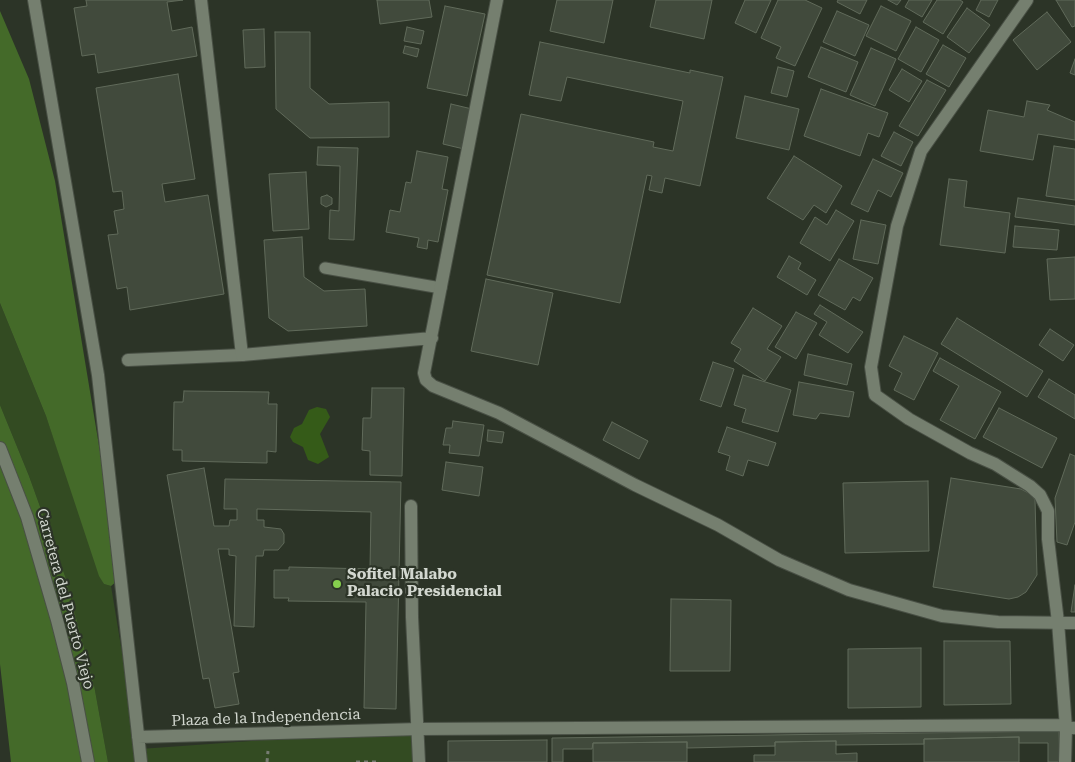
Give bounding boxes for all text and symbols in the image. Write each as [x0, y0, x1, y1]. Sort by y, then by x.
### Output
street label: Carretera del Puerto Viejo [32, 507, 98, 691]
place label: Sofitel Malabo Palacio Presidencial [347, 566, 502, 601]
marker: Sofitel Malabo Palacio Presidencial [331, 578, 343, 590]
street label: Plaza de la Independencia [171, 706, 361, 730]

